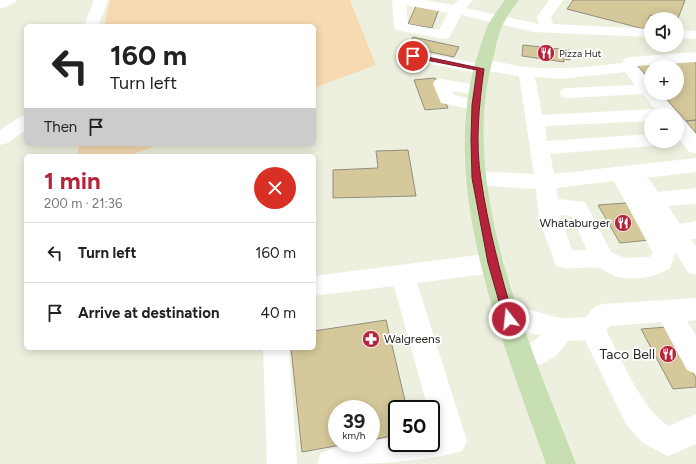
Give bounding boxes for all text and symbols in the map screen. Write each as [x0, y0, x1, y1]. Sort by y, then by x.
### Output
map controls [644, 12, 684, 148]
button: sound [644, 12, 684, 52]
text: 160 m [110, 38, 187, 72]
pin [396, 39, 430, 73]
icon: left [44, 40, 96, 92]
restaurant icon: Pizza Hut [536, 43, 556, 63]
icon: arrive [402, 45, 424, 67]
place label: Pizza Hut [559, 47, 602, 60]
button: + [644, 60, 684, 100]
text: Turn left [110, 72, 177, 94]
button: − [644, 108, 684, 148]
icon: arrive [85, 116, 107, 138]
text: Then [44, 118, 77, 136]
text: 1 min [44, 166, 101, 195]
button: close [254, 167, 296, 209]
text: 200 m · 21:36 [44, 196, 122, 211]
restaurant icon: Whataburger [613, 213, 633, 233]
place label: Whataburger [540, 216, 610, 230]
icon: left [44, 242, 66, 264]
text: Turn left [78, 244, 136, 262]
text: 160 m [255, 244, 296, 262]
position arrow [488, 298, 530, 340]
icon: arrive [44, 302, 66, 324]
text: Arrive at destination [78, 304, 219, 322]
text: 40 m [261, 304, 296, 322]
pharmacy icon: Walgreens [361, 329, 381, 349]
place label: Walgreens [384, 332, 441, 346]
restaurant icon: Taco Bell [658, 344, 678, 364]
place label: Taco Bell [599, 346, 655, 363]
speed limit sign: 50 [388, 400, 440, 452]
text: 39 [343, 409, 365, 433]
text: km/h [343, 429, 365, 442]

